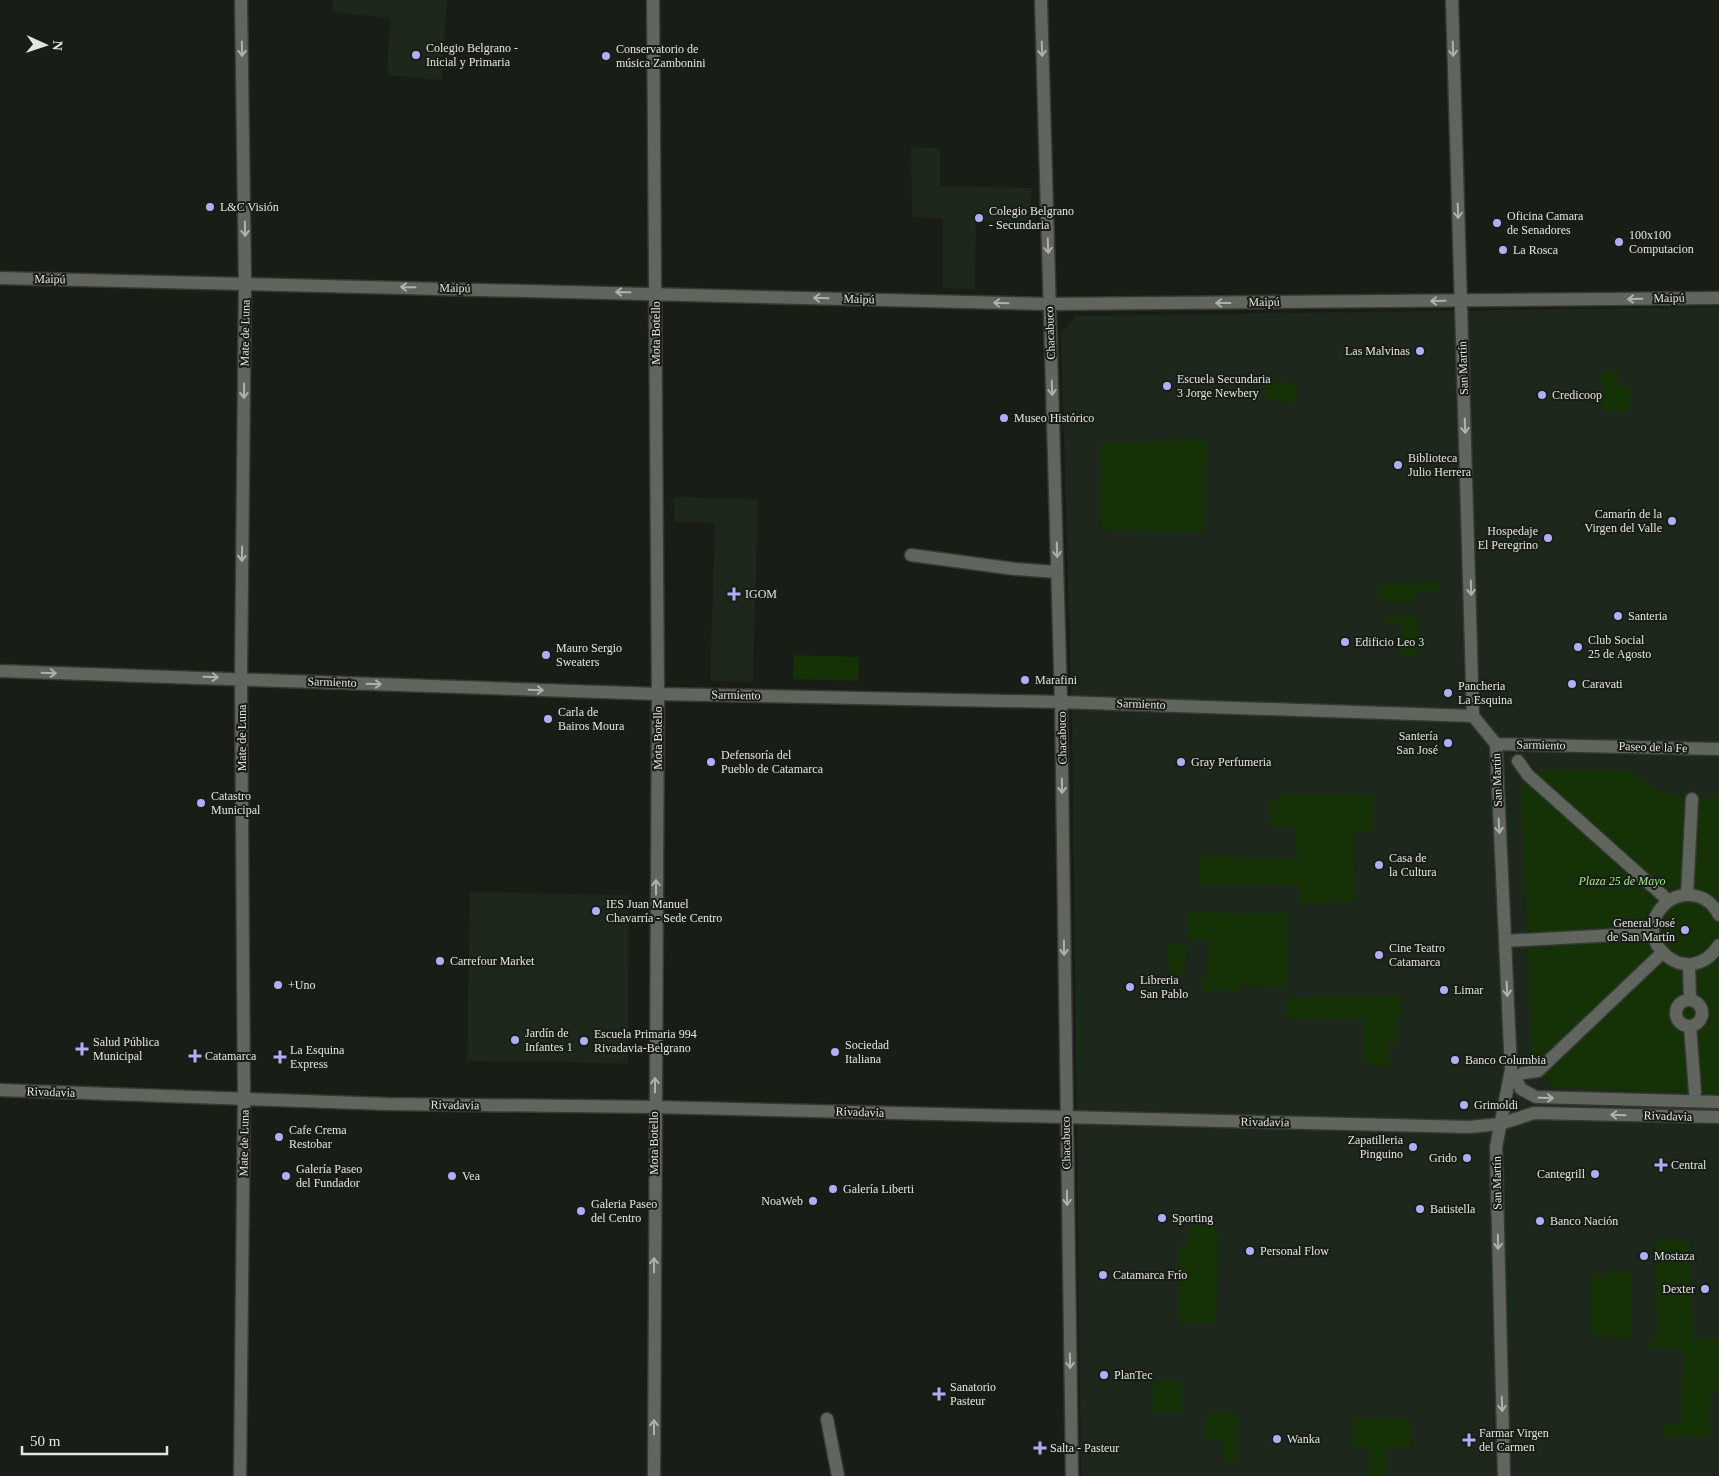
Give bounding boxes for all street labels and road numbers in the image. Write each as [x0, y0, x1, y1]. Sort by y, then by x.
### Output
street label: Maipú [34, 272, 66, 286]
street label: Maipú [439, 281, 471, 295]
street label: Maipú [843, 291, 875, 307]
street label: Maipú [1653, 291, 1685, 305]
street label: Maipú [1248, 295, 1280, 309]
street label: Mate de Luna [237, 299, 253, 366]
street label: Mota Botello [649, 301, 663, 365]
street label: Chacabuco [1042, 306, 1058, 360]
street label: San Martín [1455, 341, 1471, 395]
street label: Sarmiento [307, 674, 357, 690]
street label: Sarmiento [711, 688, 761, 702]
street label: Sarmiento [1116, 696, 1166, 712]
street label: Mate de Luna [235, 704, 249, 771]
street label: Mota Botello [651, 706, 665, 770]
street label: Chacabuco [1055, 711, 1069, 765]
street label: Sarmiento [1516, 738, 1566, 752]
street label: Paseo de la Fe [1618, 739, 1688, 755]
street label: San Martín [1489, 753, 1505, 807]
street label: Rivadavia [26, 1084, 76, 1100]
street label: Rivadavia [431, 1098, 480, 1112]
street label: Rivadavia [835, 1104, 885, 1120]
street label: Rivadavia [1643, 1108, 1693, 1124]
street label: Mate de Luna [236, 1109, 252, 1176]
street label: Mota Botello [647, 1111, 661, 1175]
street label: Rivadavia [1241, 1115, 1290, 1129]
street label: Chacabuco [1059, 1116, 1073, 1170]
street label: San Martín [1490, 1156, 1504, 1210]

